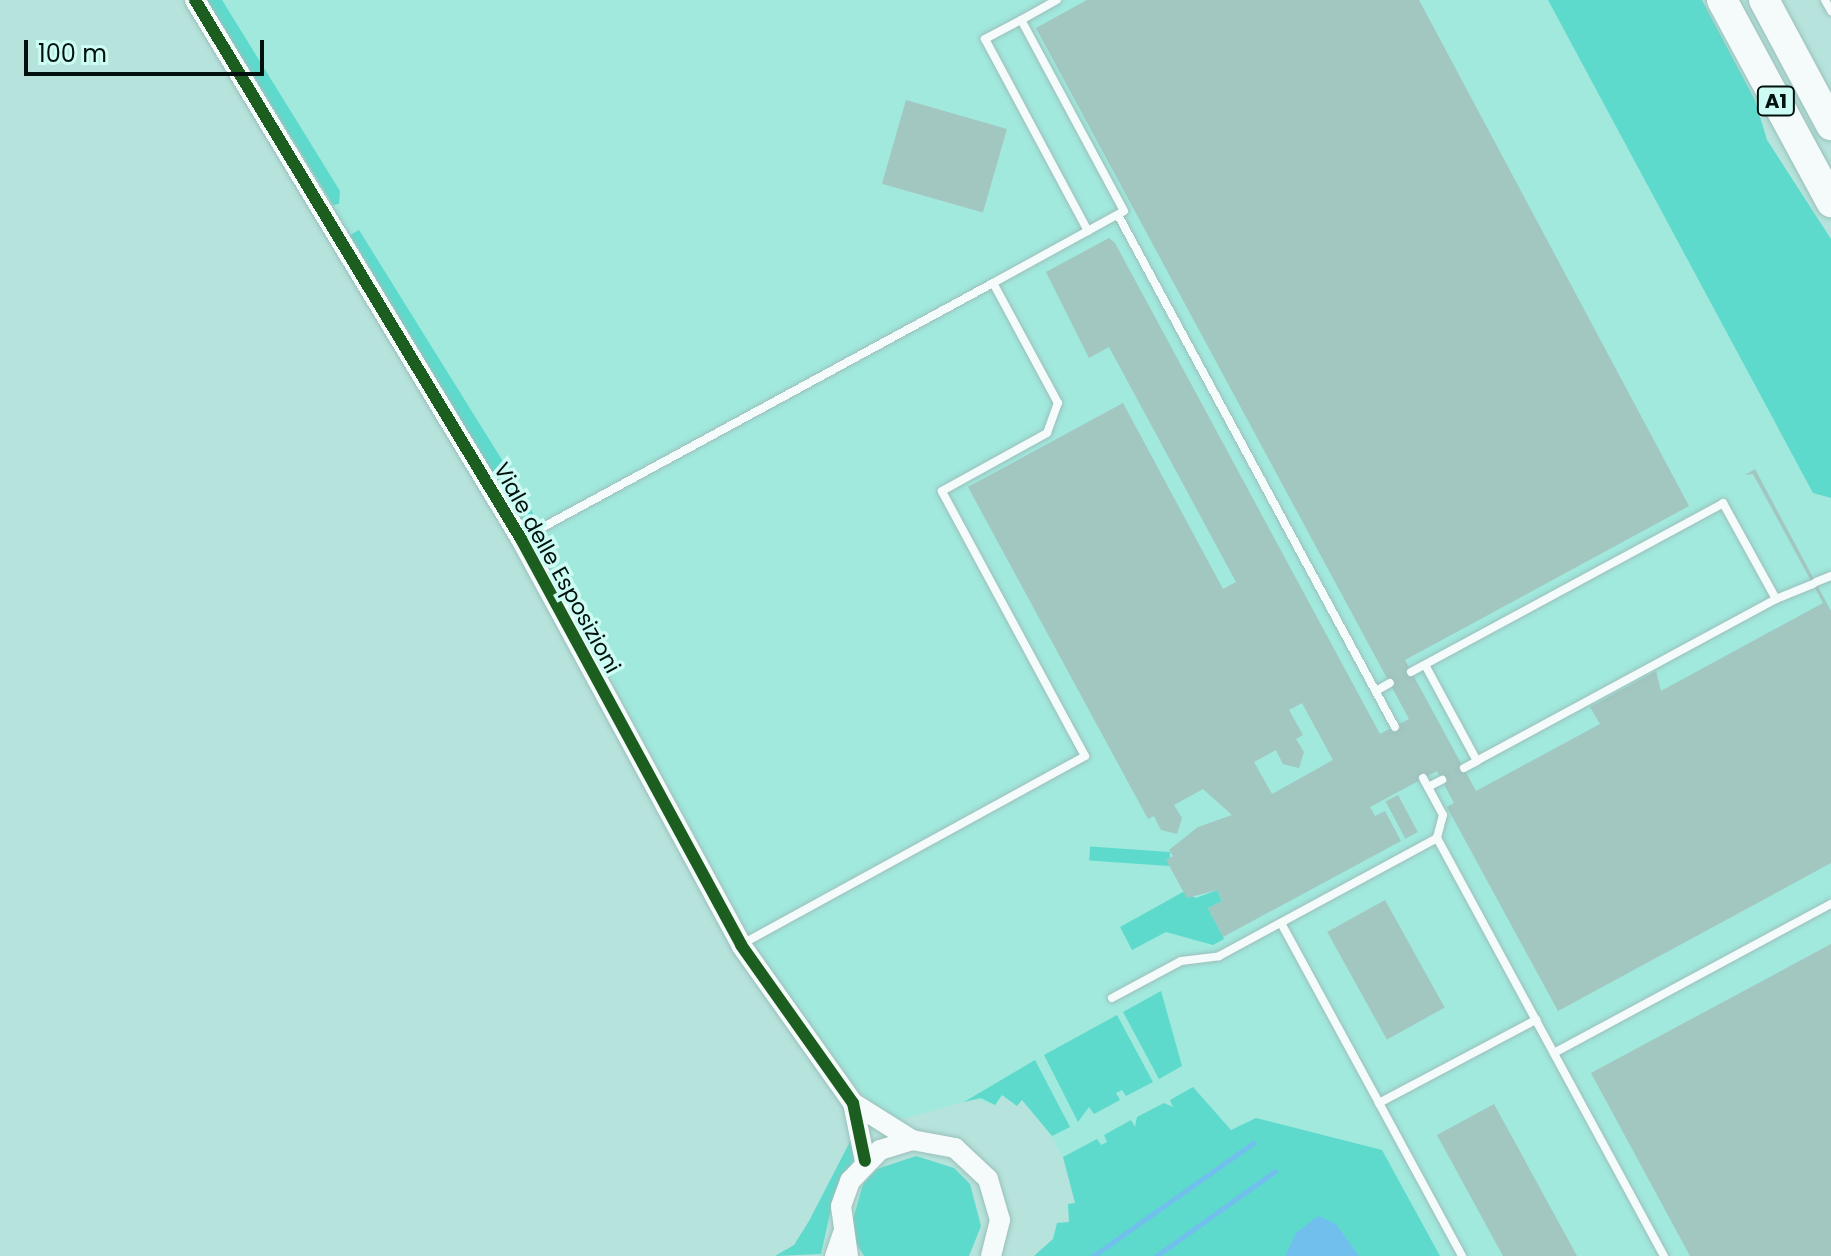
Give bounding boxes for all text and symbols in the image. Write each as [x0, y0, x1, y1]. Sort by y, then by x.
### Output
scale bar [28, 24, 268, 74]
text: 100 m [38, 37, 107, 70]
road number: A1 [1756, 85, 1796, 117]
street label: Viale delle Esposizioni [488, 458, 626, 678]

